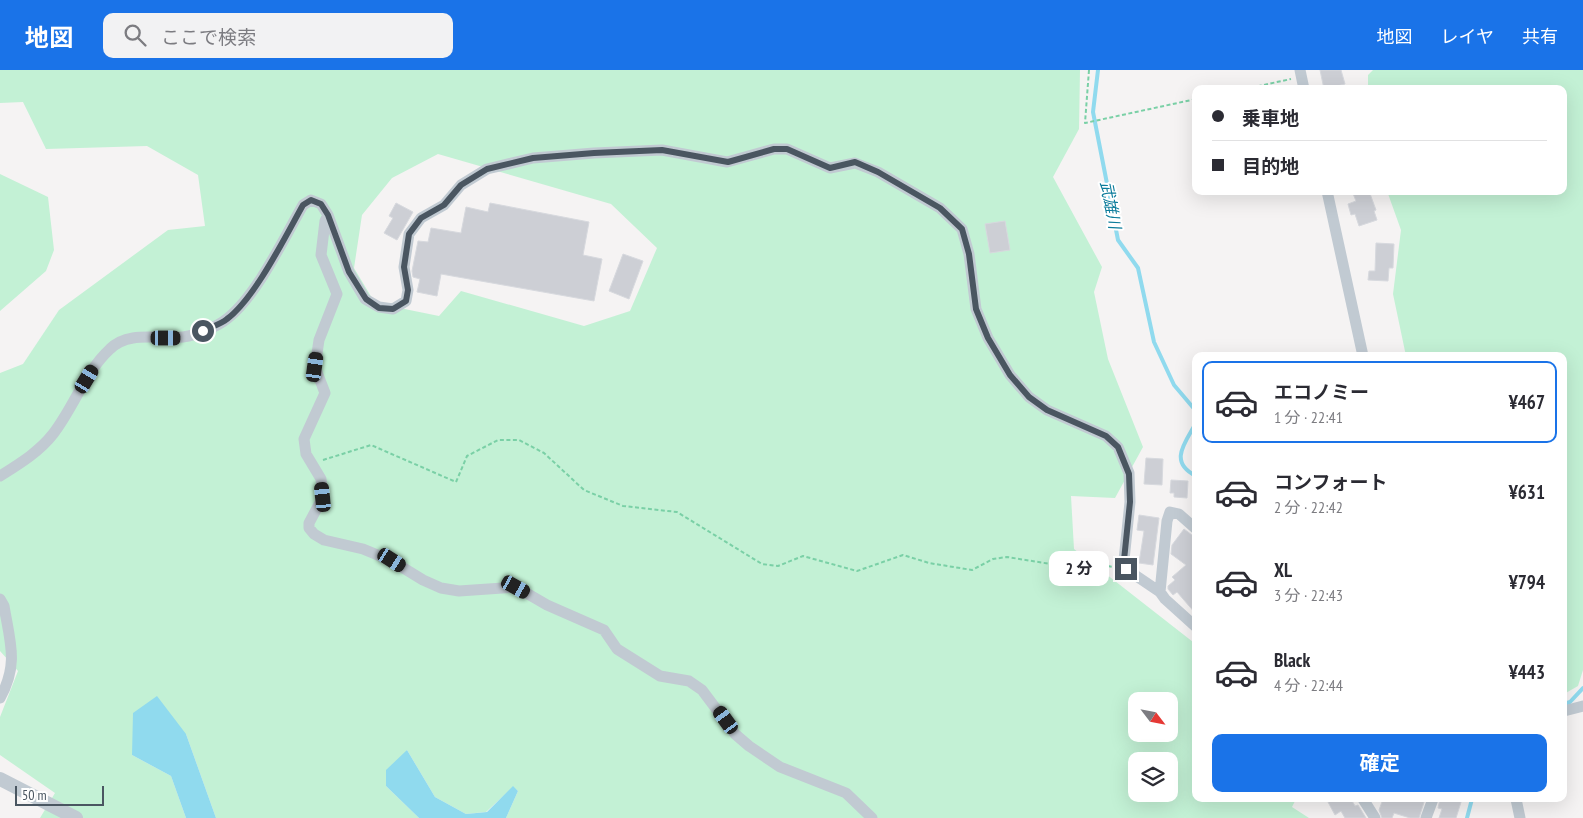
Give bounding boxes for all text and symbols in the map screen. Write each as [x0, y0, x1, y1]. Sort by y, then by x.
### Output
search box [103, 13, 453, 58]
icon: search [121, 21, 149, 49]
text: 地図 [25, 22, 73, 53]
text: ここで検索 [161, 25, 256, 49]
text: 地図 [1377, 25, 1413, 48]
text: レイヤ [1441, 25, 1494, 48]
text: 共有 [1522, 25, 1558, 48]
text: 乗車地 [1242, 106, 1299, 130]
text: 目的地 [1242, 154, 1299, 178]
water label: 武雄川 [1097, 180, 1126, 232]
route start [192, 320, 214, 342]
car [151, 331, 181, 346]
car [305, 351, 324, 383]
car [72, 362, 101, 396]
icon: car [1214, 380, 1259, 425]
text: エコノミー [1274, 380, 1369, 404]
text: ¥467 [1509, 390, 1545, 414]
text: 1 分 · 22:41 [1274, 407, 1343, 427]
icon: car [1214, 470, 1259, 515]
text: コンフォート [1274, 470, 1387, 494]
text: ¥631 [1509, 480, 1545, 504]
car [313, 481, 332, 513]
text: 2 分 · 22:42 [1274, 497, 1343, 517]
car [375, 546, 408, 574]
callout: 2 分 [1048, 552, 1108, 586]
text: 2 分 [1066, 558, 1092, 578]
route end [1115, 558, 1137, 580]
text: XL [1274, 558, 1292, 582]
icon: car [1214, 560, 1259, 605]
text: ¥794 [1509, 570, 1545, 594]
car [499, 573, 532, 601]
text: 3 分 · 22:43 [1274, 585, 1343, 605]
text: Black [1274, 648, 1310, 672]
icon: car [1214, 650, 1259, 695]
text: ¥443 [1509, 660, 1545, 684]
text: 4 分 · 22:44 [1274, 675, 1343, 695]
north arrow [1128, 692, 1178, 742]
map controls [1128, 692, 1178, 802]
car [711, 703, 740, 737]
button: 確定 [1212, 734, 1547, 792]
button: layers [1128, 752, 1178, 802]
scale bar [15, 783, 104, 806]
text: 50 m [22, 786, 47, 804]

